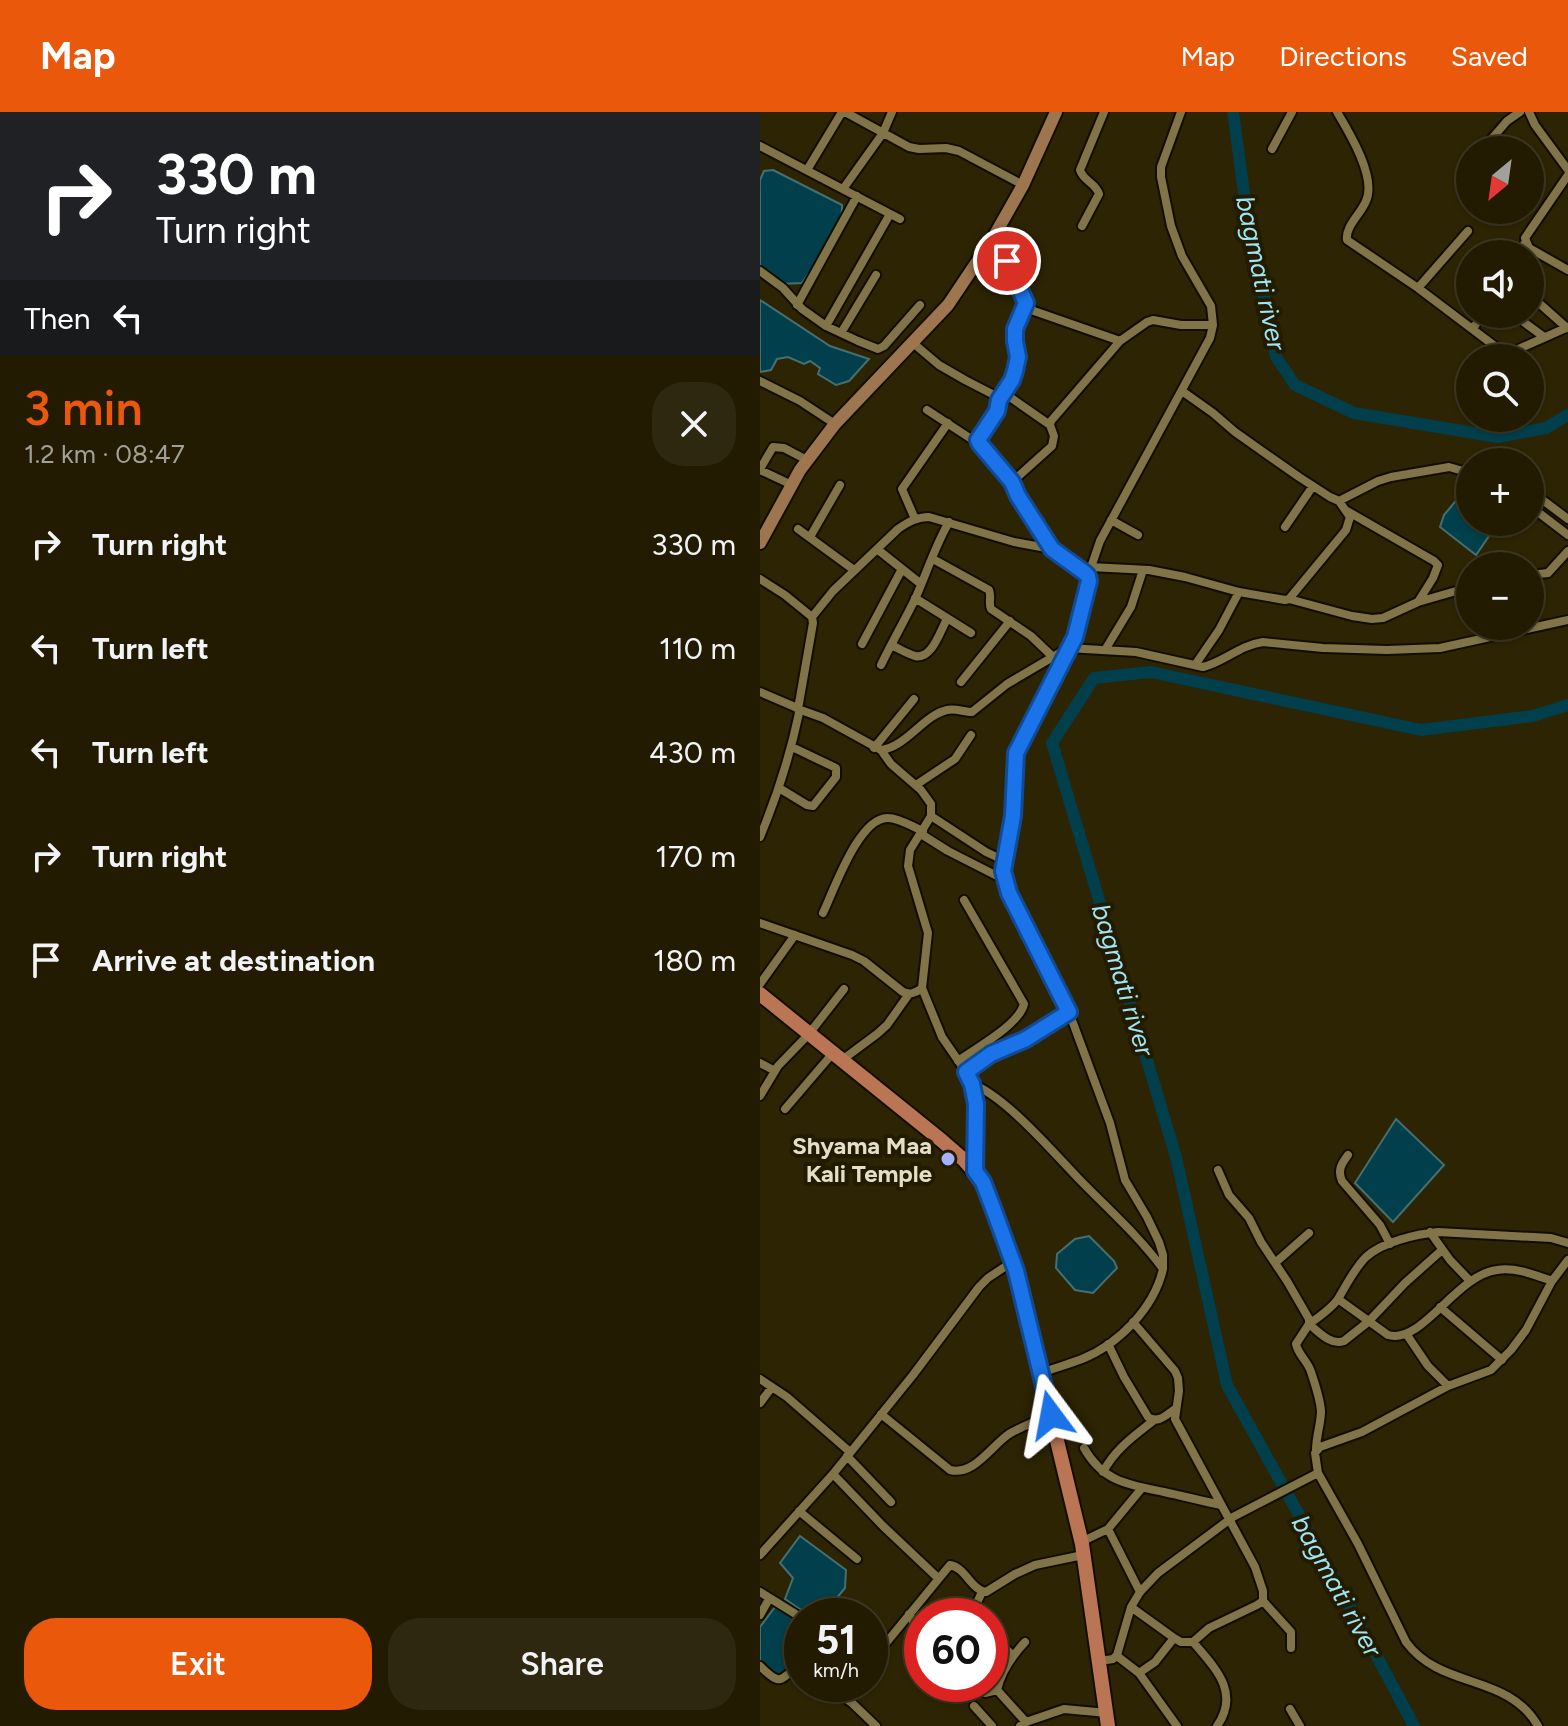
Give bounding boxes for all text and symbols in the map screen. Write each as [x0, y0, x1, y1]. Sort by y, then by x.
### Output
text: Map [40, 33, 116, 79]
text: Map [1181, 39, 1235, 73]
text: Directions [1279, 39, 1407, 73]
text: Saved [1451, 39, 1528, 73]
north arrow [1456, 136, 1544, 224]
map controls [1456, 136, 1544, 640]
text: 330 m [156, 141, 317, 208]
icon: right [24, 144, 128, 248]
water label: bagmati river [1229, 193, 1293, 354]
text: Turn right [156, 209, 311, 252]
pin [973, 227, 1041, 295]
icon: arrive [985, 239, 1029, 283]
button: sound [1456, 240, 1544, 328]
icon: left [106, 296, 150, 340]
text: Then [24, 300, 90, 337]
button: search [1456, 344, 1544, 432]
text: 3 min [24, 379, 143, 437]
button: close [652, 382, 736, 466]
text: 1.2 km · 08:47 [24, 438, 185, 470]
button: + [1456, 448, 1544, 536]
icon: right [24, 522, 68, 566]
text: Turn right [92, 526, 227, 563]
text: 330 m [651, 526, 736, 563]
button: − [1456, 552, 1544, 640]
icon: left [24, 626, 68, 670]
text: Turn left [92, 630, 209, 667]
text: 110 m [659, 630, 736, 667]
icon: left [24, 730, 68, 774]
text: Turn left [92, 734, 209, 771]
text: 430 m [649, 734, 736, 771]
icon: right [24, 834, 68, 878]
text: Turn right [92, 838, 227, 875]
text: 170 m [655, 838, 736, 875]
water label: bagmati river [1085, 900, 1162, 1061]
icon: arrive [24, 938, 68, 982]
text: Arrive at destination [92, 942, 375, 979]
text: 180 m [653, 942, 736, 979]
place label: Shyama Maa Kali Temple [792, 1131, 932, 1188]
marker: Shyama Maa Kali Temple [939, 1150, 957, 1168]
position arrow [1009, 1373, 1093, 1457]
water label: bagmati river [1285, 1510, 1390, 1663]
speed limit sign: 60 [904, 1598, 1008, 1702]
text: 51 [816, 1616, 856, 1664]
button: Exit [24, 1618, 372, 1710]
button: Share [388, 1618, 736, 1710]
text: km/h [813, 1658, 859, 1682]

